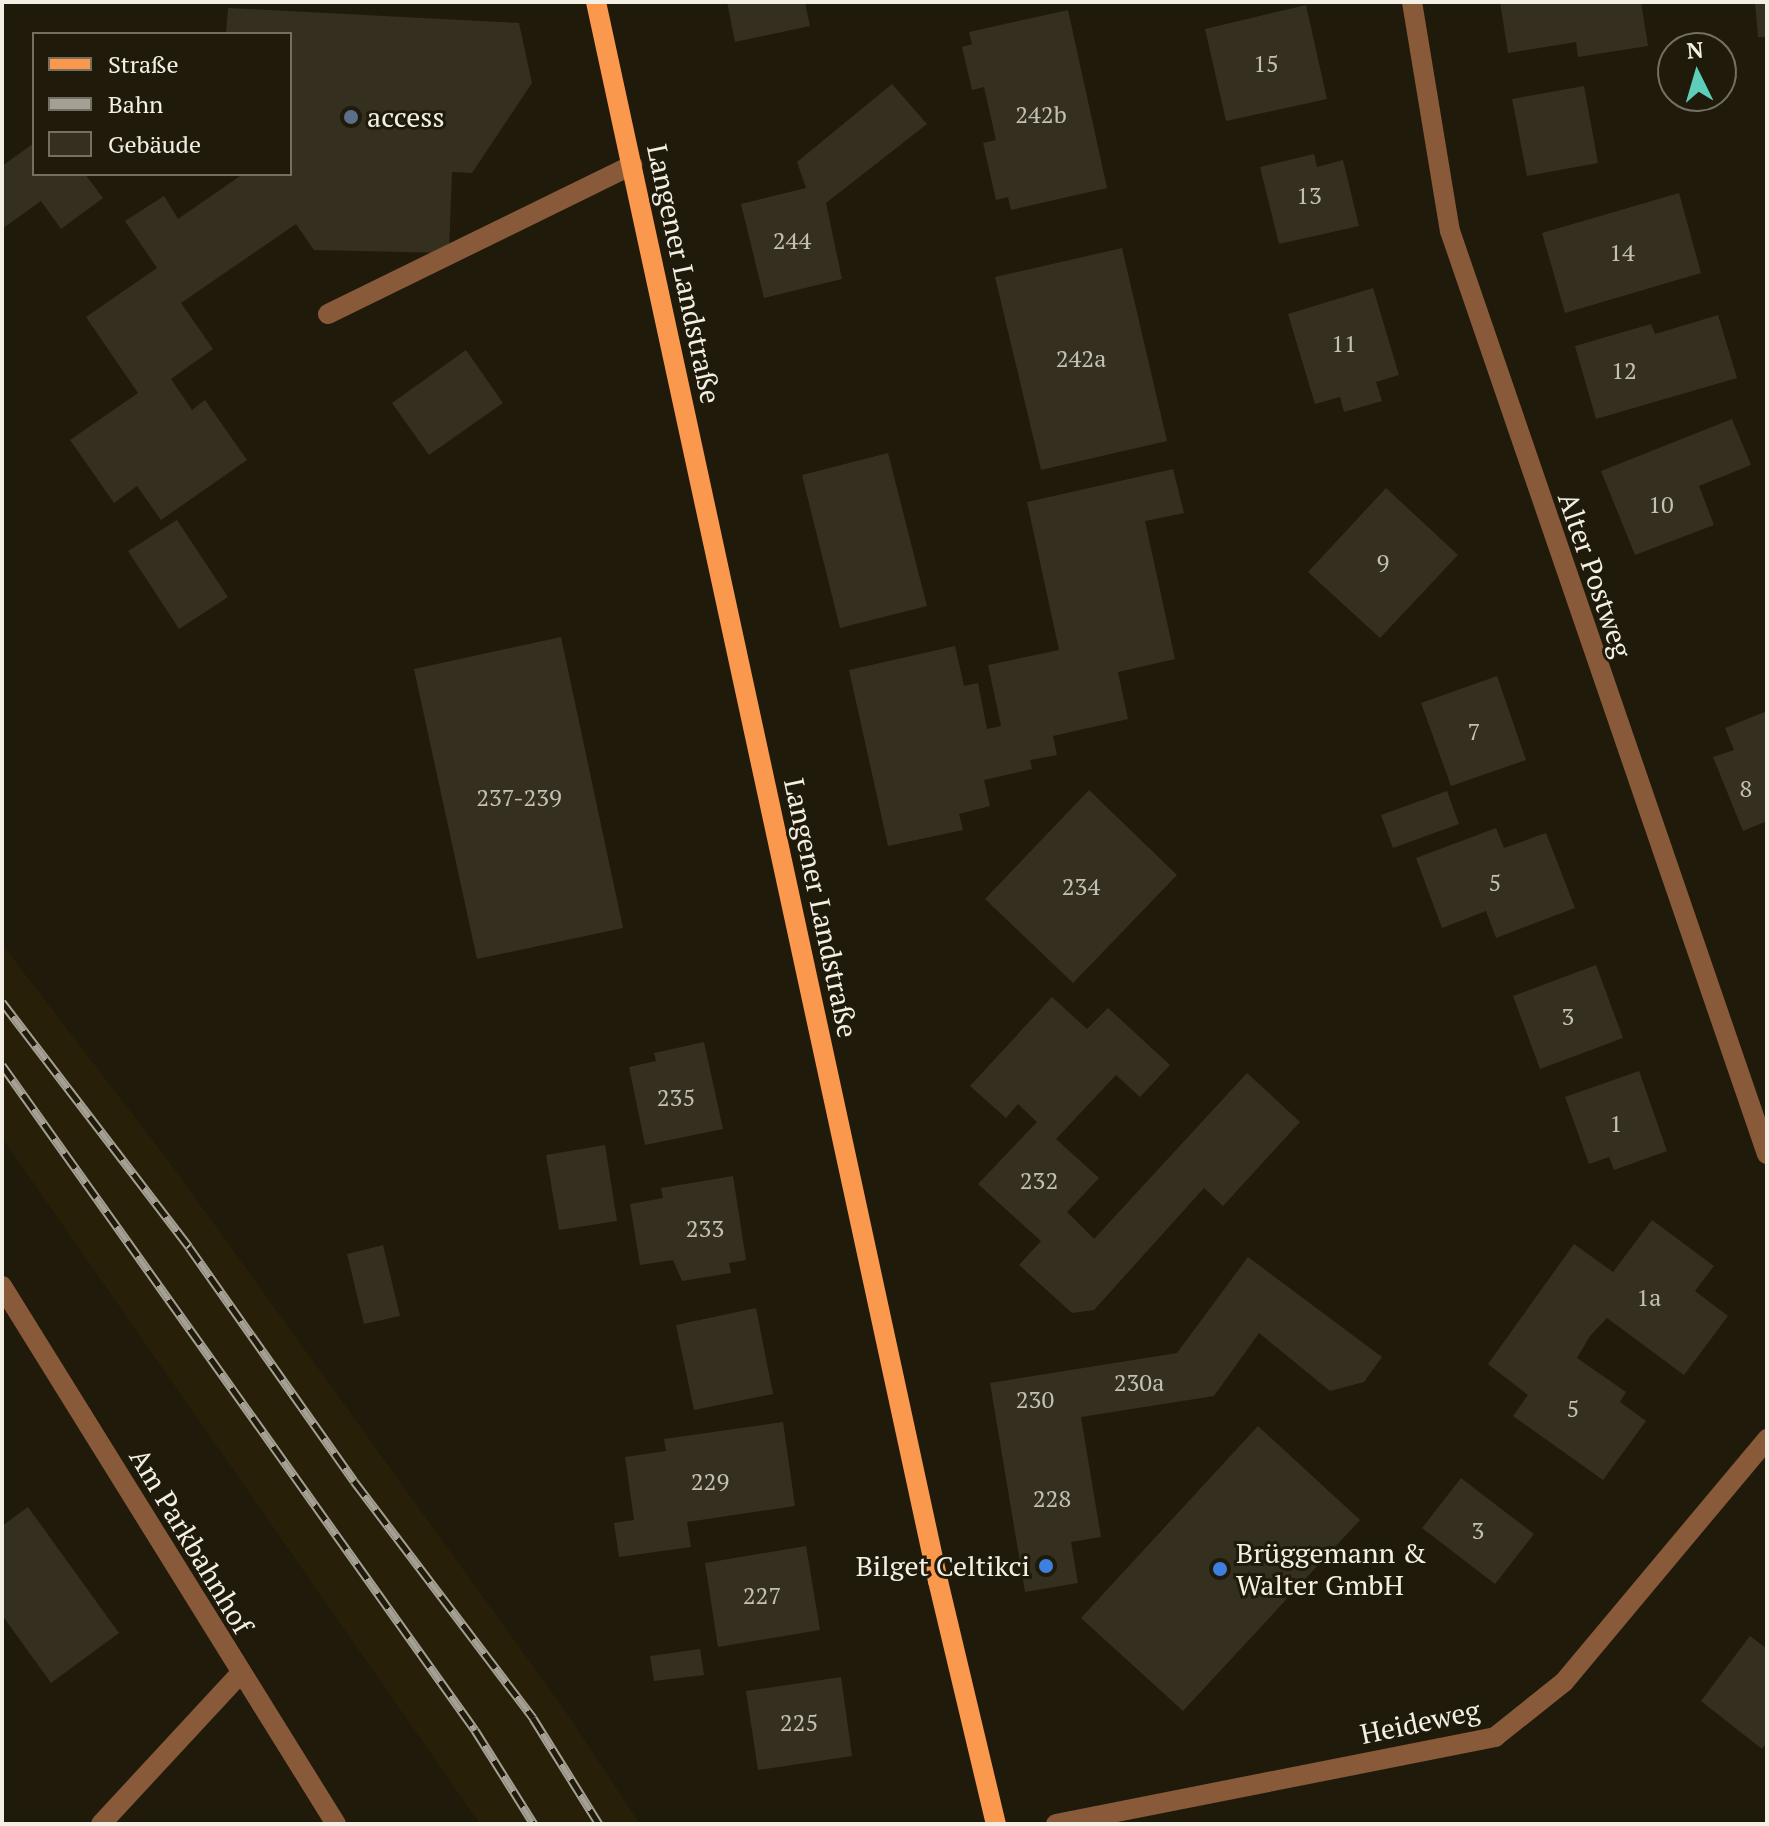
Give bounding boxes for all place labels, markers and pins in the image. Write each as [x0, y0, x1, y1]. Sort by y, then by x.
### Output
place label: access [367, 100, 445, 134]
marker: access [342, 108, 360, 126]
place label: Brüggemann & Walter GmbH [1236, 1536, 1426, 1602]
place label: Bilget Celtikci [856, 1549, 1030, 1583]
marker: Bilget Celtikci [1037, 1557, 1055, 1575]
marker: Brüggemann & Walter GmbH [1211, 1560, 1229, 1578]

